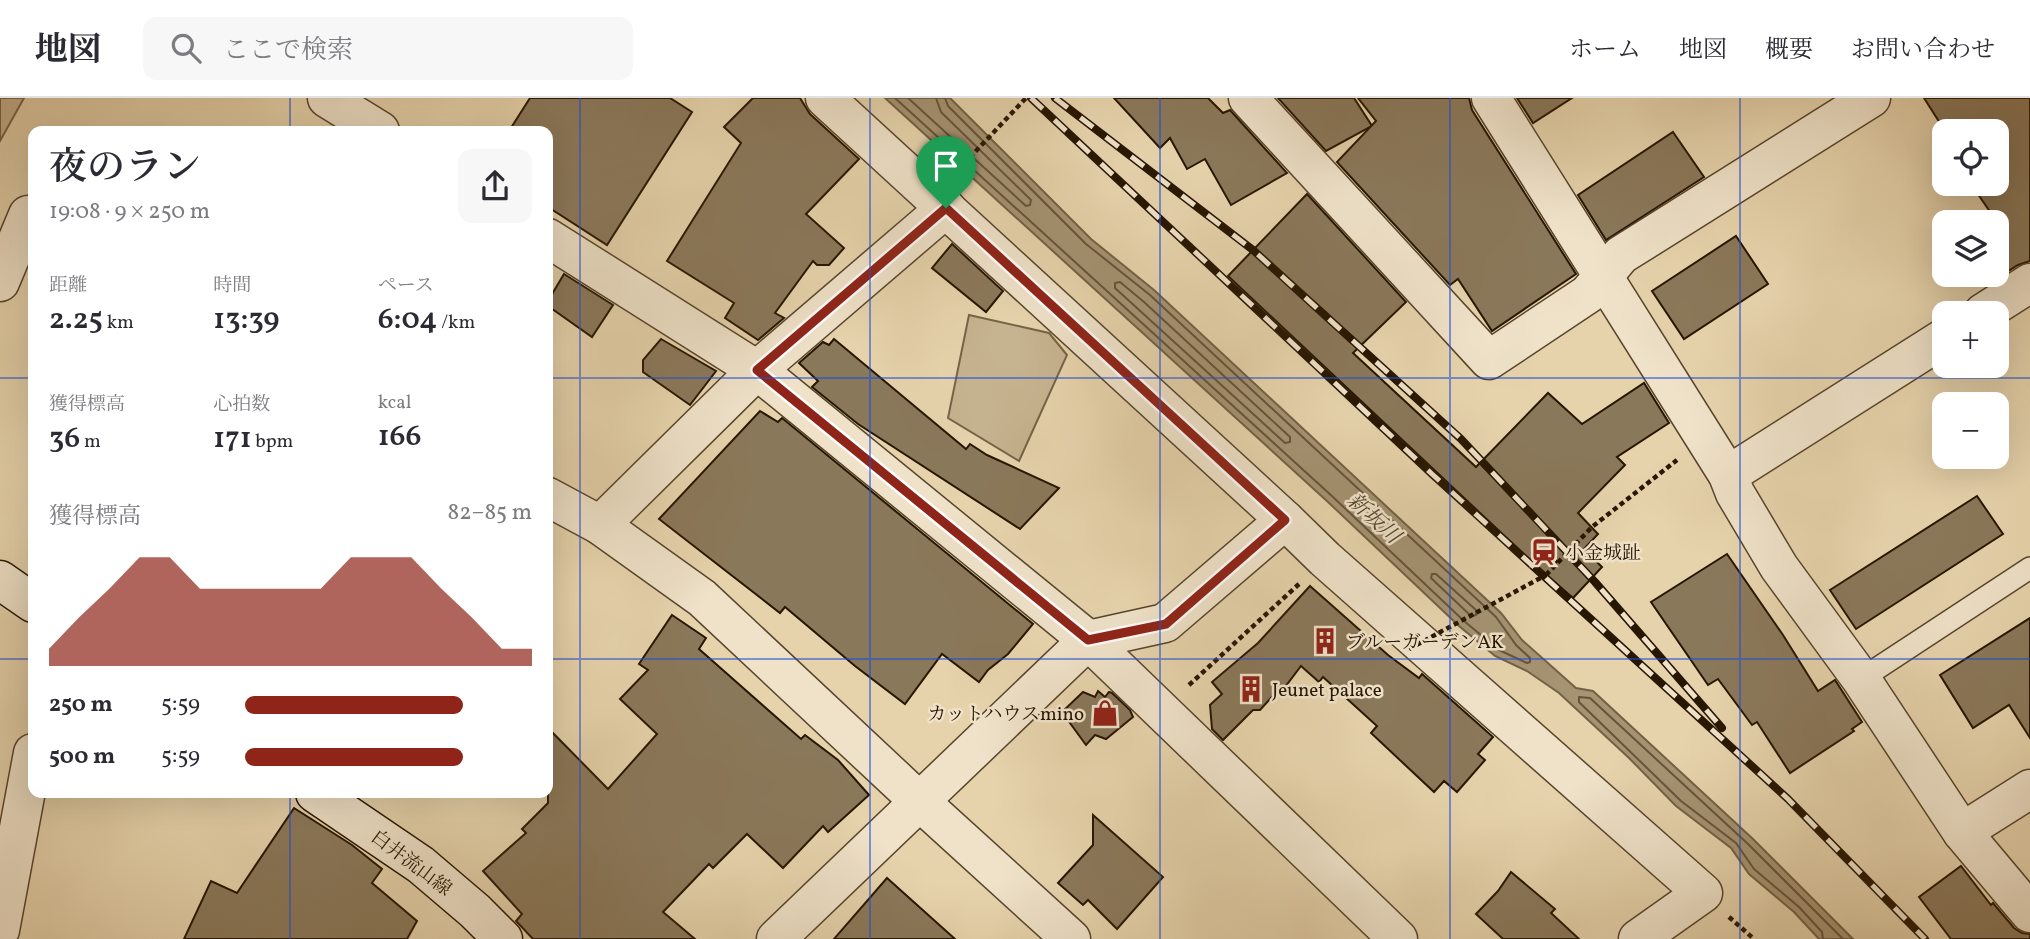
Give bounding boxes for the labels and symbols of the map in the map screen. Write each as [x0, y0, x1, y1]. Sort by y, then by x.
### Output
pin [916, 136, 976, 208]
water label: 新坂川 [1340, 487, 1408, 552]
station icon: 小金城趾 [1529, 537, 1559, 567]
place label: 小金城趾 [1565, 541, 1641, 567]
building icon: ブルーガーデンAK [1310, 626, 1340, 656]
place label: ブルーガーデンAK [1346, 630, 1504, 656]
building icon: Jeunet palace [1236, 674, 1266, 704]
place label: Jeunet palace [1272, 678, 1382, 704]
shop icon: カットハウスmino [1090, 698, 1120, 728]
place label: カットハウスmino [927, 702, 1084, 728]
street label: 白井流山線 [365, 825, 457, 903]

